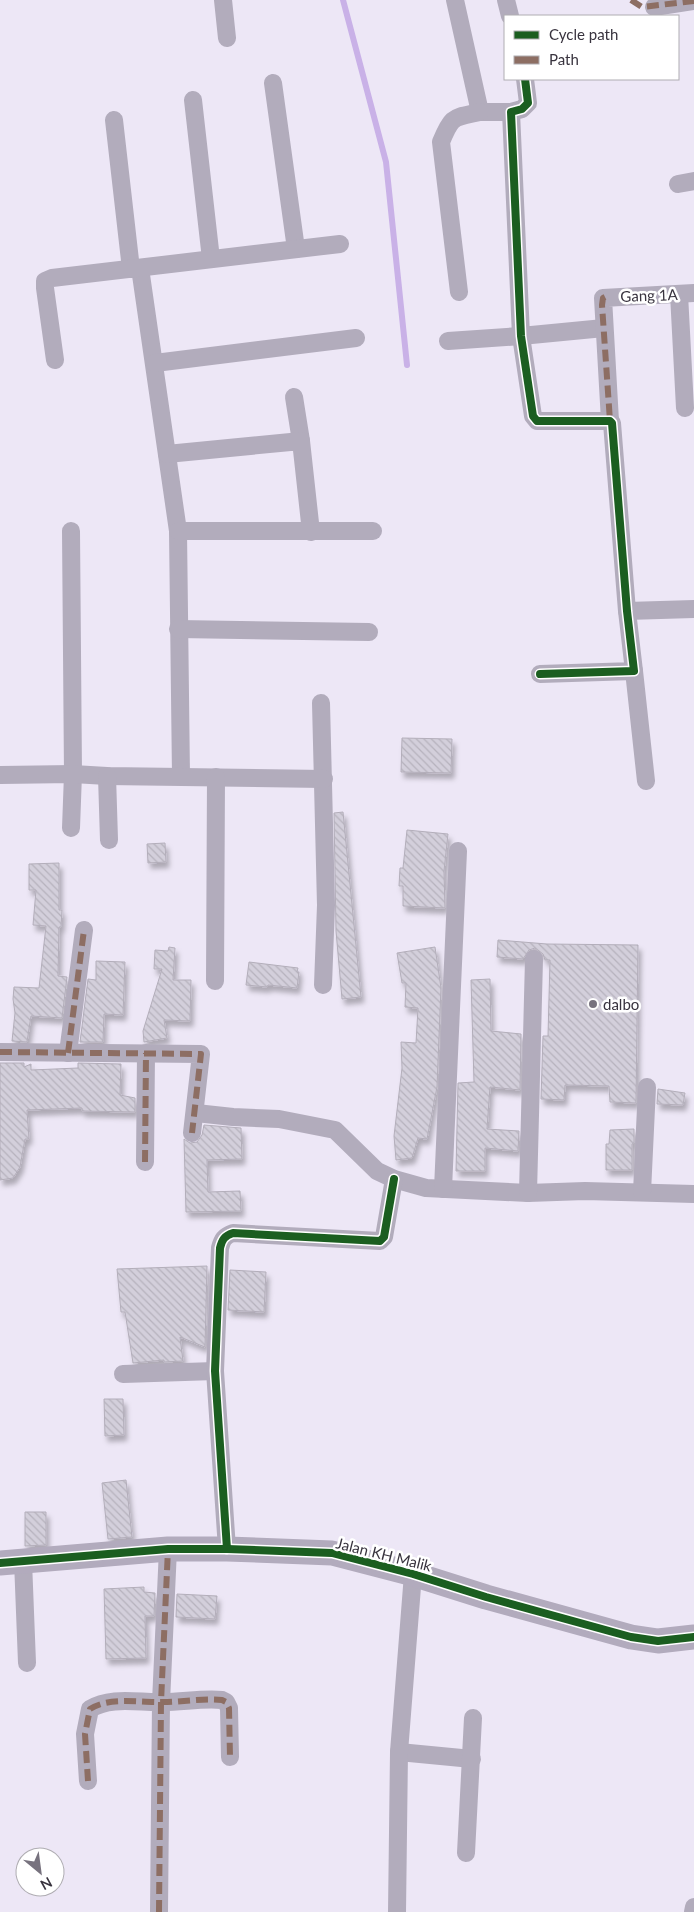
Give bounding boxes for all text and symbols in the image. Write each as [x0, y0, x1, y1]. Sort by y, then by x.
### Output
legend [504, 15, 679, 80]
text: Cycle path [549, 25, 618, 43]
text: Path [549, 50, 579, 68]
street label: Gang 1A [620, 285, 679, 305]
place label: dalbo [603, 995, 639, 1013]
marker: dalbo [587, 998, 599, 1010]
street label: Jalan KH Malik [334, 1533, 434, 1575]
north arrow [15, 1847, 65, 1897]
text: N [38, 1874, 55, 1894]

